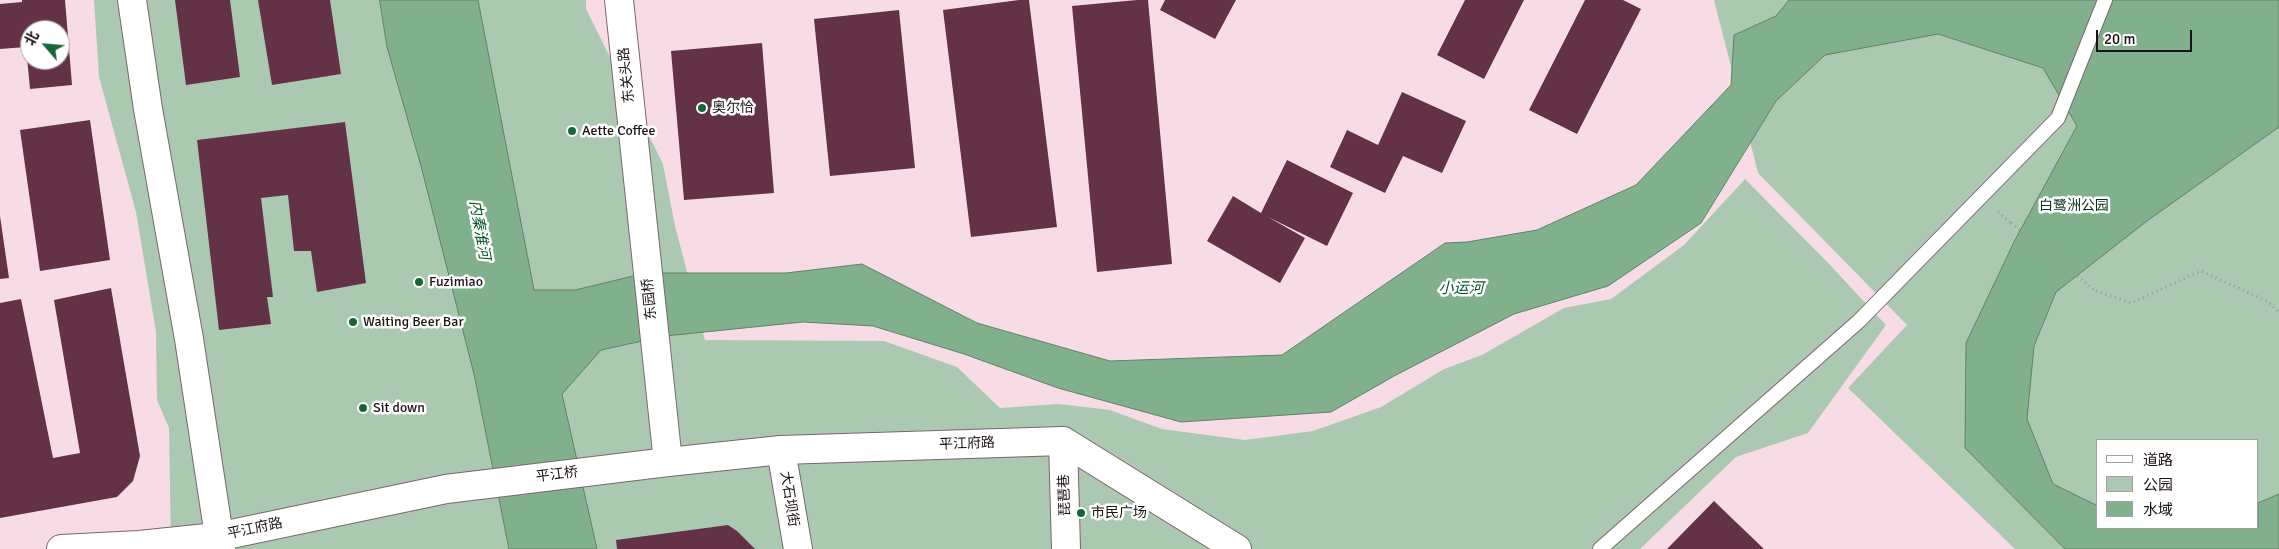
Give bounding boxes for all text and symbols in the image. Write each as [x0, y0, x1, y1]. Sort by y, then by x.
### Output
north arrow [20, 20, 70, 70]
scale bar [2099, 20, 2195, 52]
text: 北 [21, 28, 43, 49]
text: 20 m [2104, 30, 2135, 48]
street label: 东关头路 [616, 46, 638, 104]
place label: 奥尔恰 [712, 100, 754, 116]
marker: 奥尔恰 [696, 102, 708, 114]
place label: Aette Coffee [582, 123, 656, 139]
marker: Aette Coffee [566, 125, 578, 137]
park label: 白鹭洲公园 [2039, 198, 2109, 214]
water label: 内秦淮河 [465, 199, 493, 261]
place label: Fuzimiao [429, 274, 483, 290]
marker: Fuzimiao [413, 276, 425, 288]
street label: 东园桥 [639, 277, 661, 321]
water label: 小运河 [1439, 280, 1483, 298]
place label: Waiting Beer Bar [363, 314, 464, 330]
marker: Waiting Beer Bar [347, 316, 359, 328]
place label: Sit down [373, 400, 425, 416]
marker: Sit down [357, 402, 369, 414]
street label: 平江府路 [939, 435, 995, 453]
legend [2096, 439, 2259, 529]
text: 道路 [2143, 451, 2173, 469]
street label: 平江桥 [535, 464, 579, 486]
street label: 大石坝街 [776, 470, 802, 528]
street label: 琵琶巷 [1056, 474, 1074, 516]
text: 公园 [2143, 476, 2173, 494]
text: 水域 [2143, 501, 2173, 519]
place label: 市民广场 [1091, 505, 1147, 521]
marker: 市民广场 [1075, 507, 1087, 519]
street label: 平江府路 [226, 515, 284, 543]

